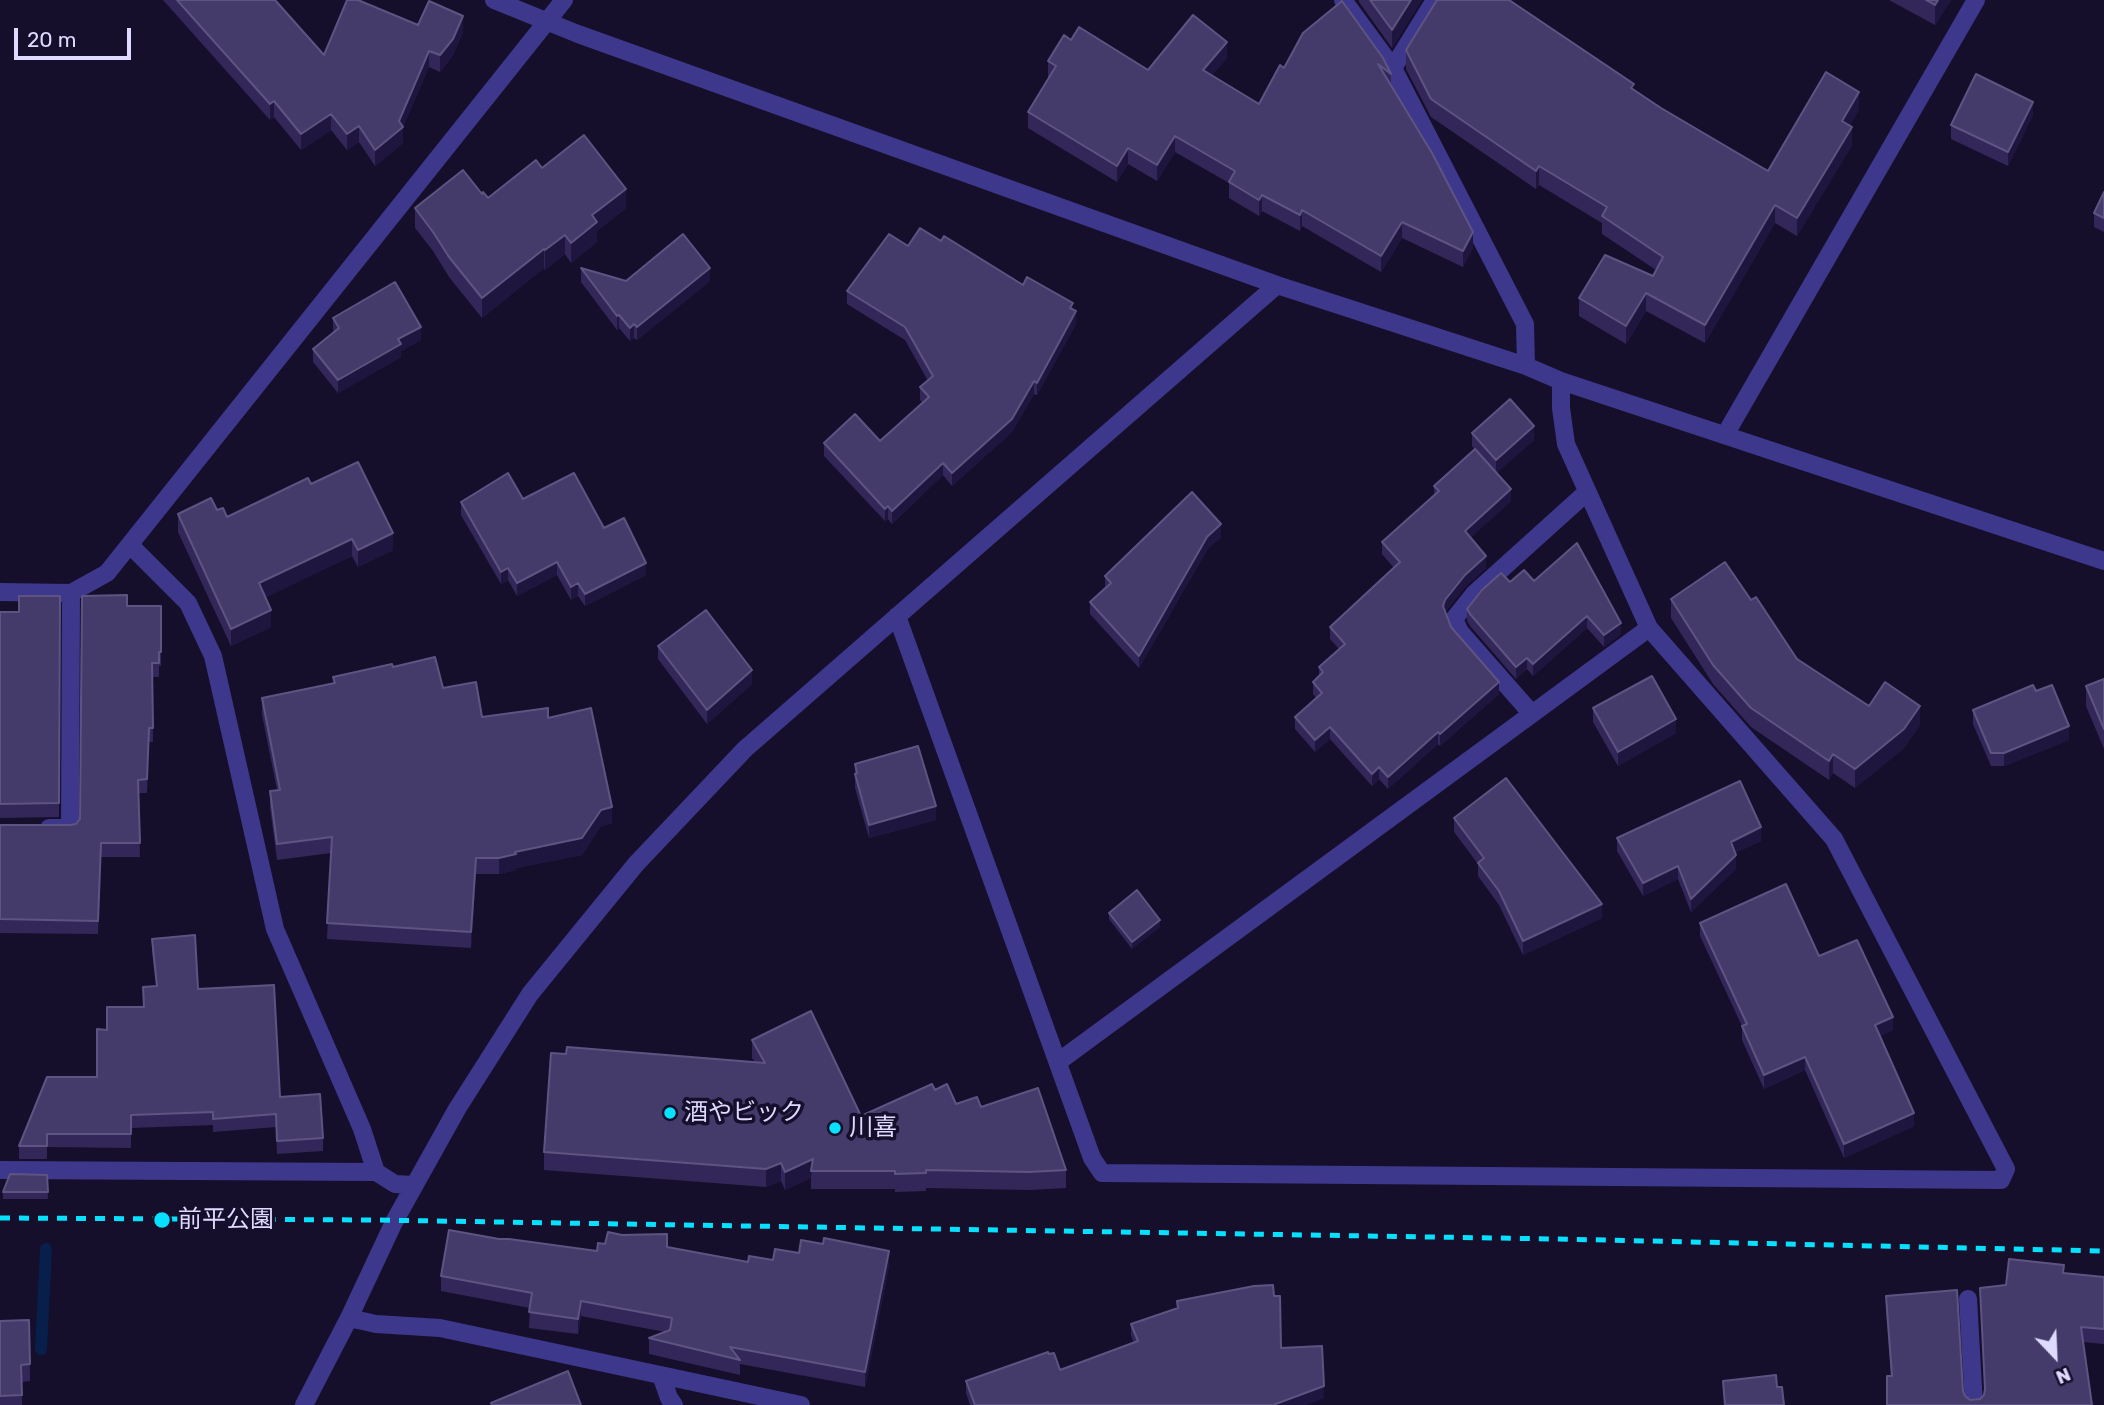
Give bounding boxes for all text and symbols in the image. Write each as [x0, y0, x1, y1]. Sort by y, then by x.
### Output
scale bar [18, 14, 135, 58]
text: 20 m [27, 27, 76, 52]
place label: 酒やビック [684, 1099, 804, 1127]
marker: 酒やビック [662, 1105, 678, 1121]
place label: 川喜 [849, 1114, 897, 1142]
marker: 川喜 [827, 1120, 843, 1136]
place label: 前平公園 [178, 1206, 274, 1234]
marker: 前平公園 [152, 1210, 172, 1230]
north arrow [2020, 1321, 2090, 1391]
text: N [2053, 1363, 2074, 1389]

